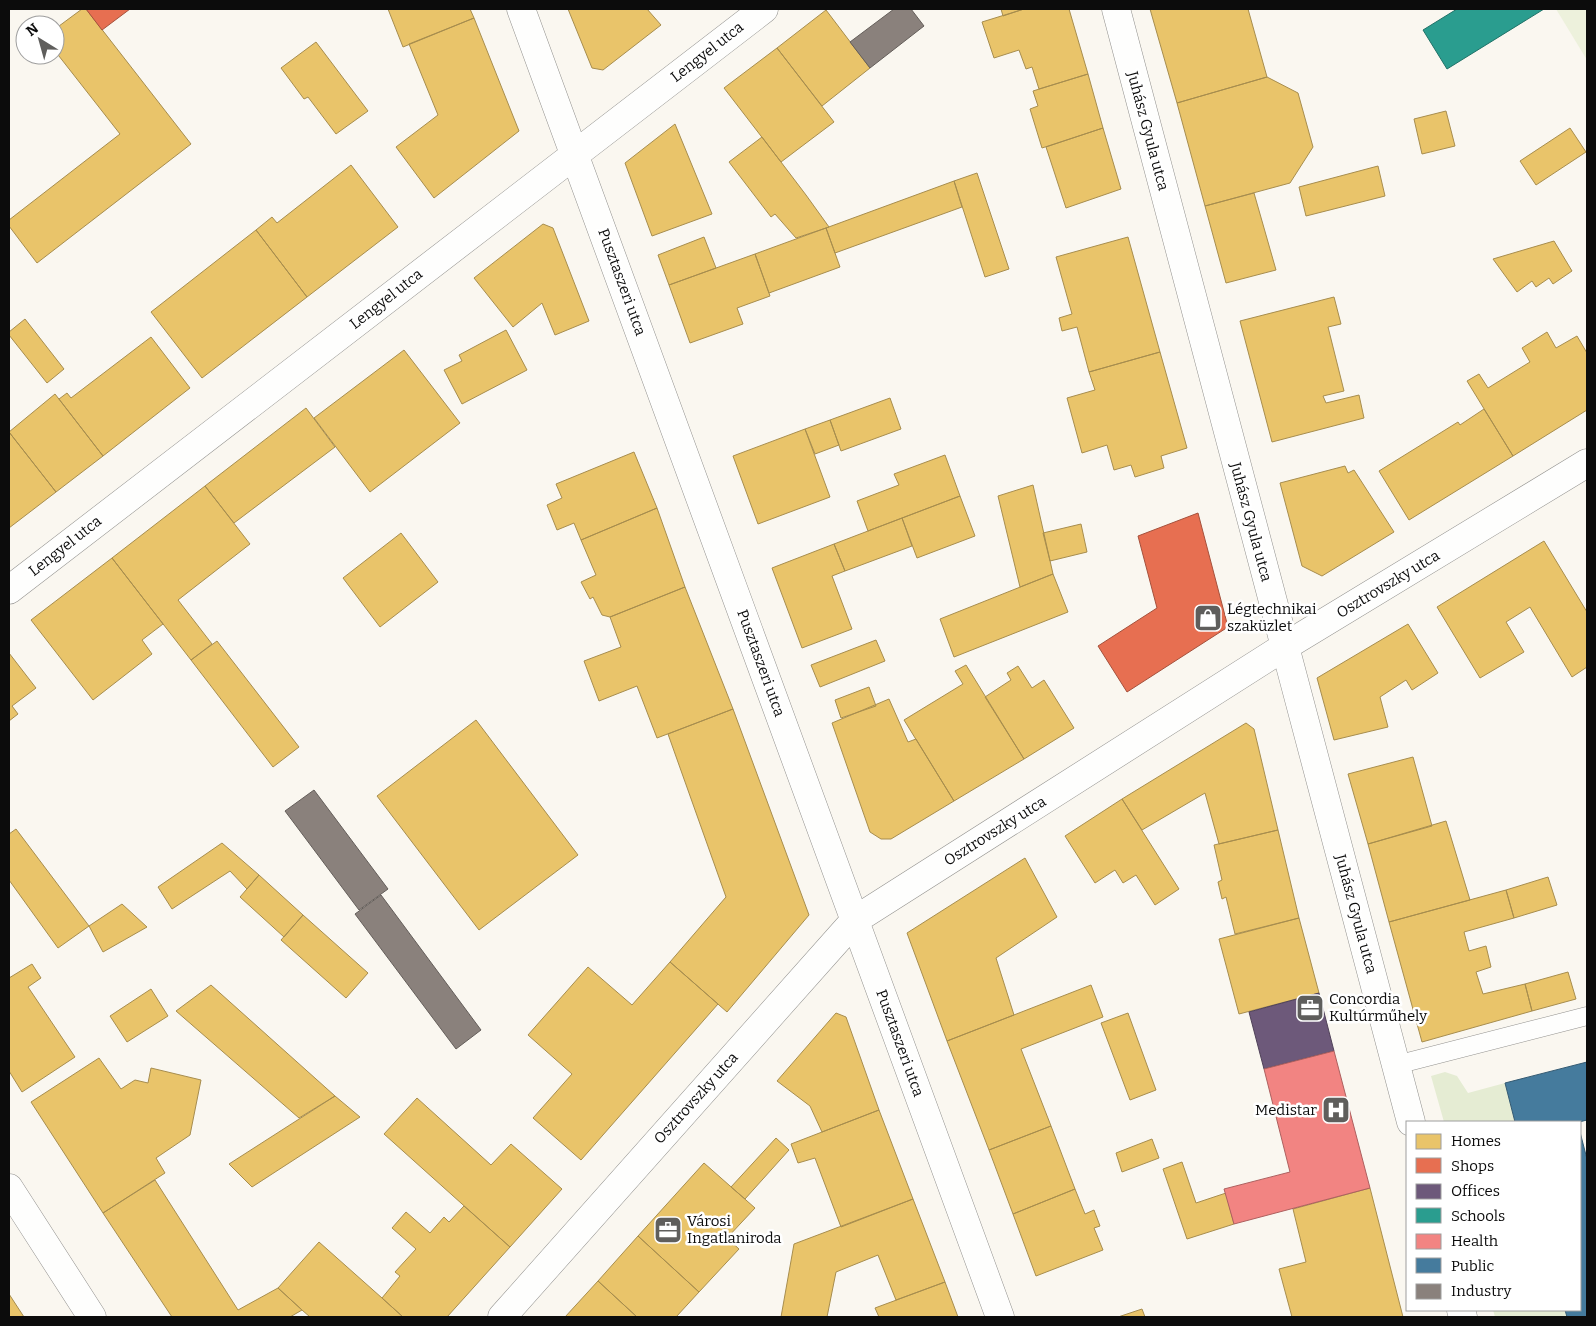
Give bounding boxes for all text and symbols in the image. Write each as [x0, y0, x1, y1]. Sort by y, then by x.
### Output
north arrow [15, 15, 65, 65]
street label: Lengyel utca [667, 18, 747, 86]
text: N [23, 20, 42, 40]
street label: Juhász Gyula utca [1123, 68, 1173, 193]
street label: Pusztaszeri utca [594, 226, 650, 338]
street label: Lengyel utca [346, 265, 426, 333]
street label: Juhász Gyula utca [1226, 459, 1276, 584]
street label: Lengyel utca [25, 512, 105, 580]
street label: Osztrovszky utca [1333, 546, 1443, 622]
place label: Légtechnikai szaküzlet [1227, 600, 1317, 635]
shop icon: Légtechnikai szaküzlet [1193, 603, 1223, 633]
street label: Pusztaszeri utca [733, 607, 789, 719]
street label: Osztrovszky utca [941, 792, 1049, 870]
street label: Juhász Gyula utca [1331, 851, 1381, 976]
street label: Pusztaszeri utca [872, 987, 928, 1099]
place label: Concordia Kultúrműhely [1329, 990, 1427, 1025]
office icon: Concordia Kultúrműhely [1295, 993, 1325, 1023]
street label: Osztrovszky utca [650, 1049, 742, 1147]
hospital icon: Medistar [1321, 1095, 1351, 1125]
place label: Medistar [1255, 1101, 1317, 1119]
legend [1406, 1121, 1581, 1311]
text: Homes [1451, 1132, 1501, 1150]
text: Shops [1451, 1157, 1494, 1175]
text: Offices [1451, 1182, 1500, 1200]
text: Schools [1451, 1207, 1505, 1225]
place label: Városi Ingatlaniroda [687, 1212, 782, 1247]
office icon: Városi Ingatlaniroda [653, 1215, 683, 1245]
text: Health [1451, 1232, 1499, 1250]
text: Public [1451, 1257, 1495, 1275]
text: Industry [1451, 1282, 1511, 1300]

